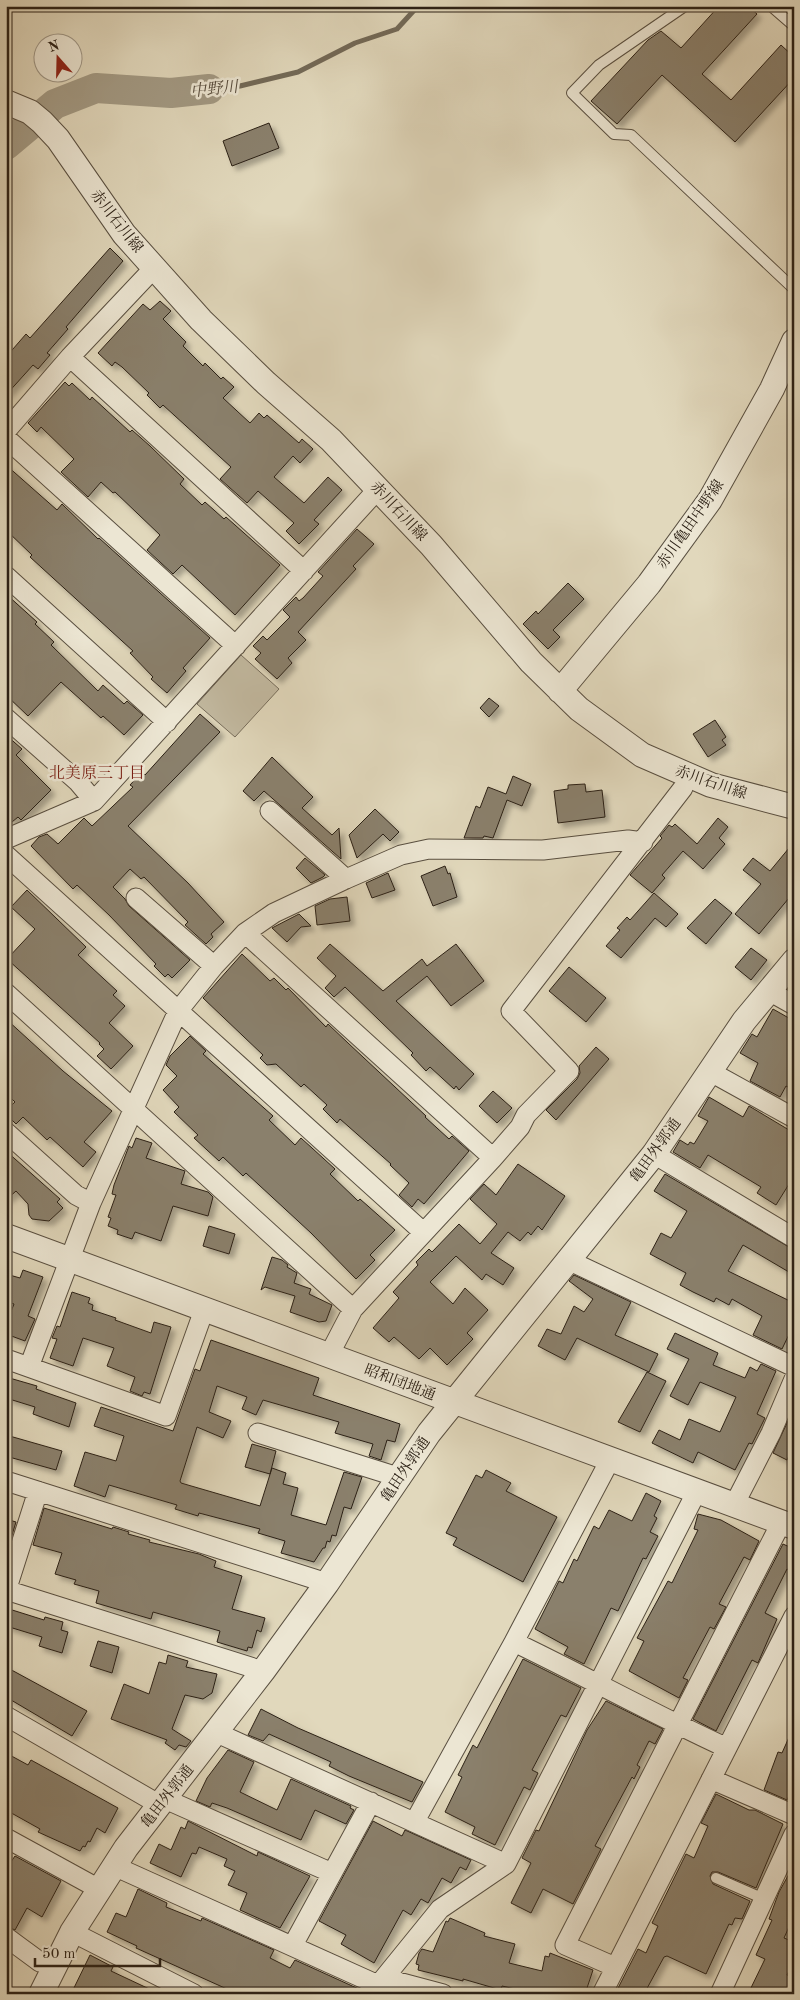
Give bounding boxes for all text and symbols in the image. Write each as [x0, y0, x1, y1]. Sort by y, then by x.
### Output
north arrow [32, 32, 82, 82]
text: N [46, 38, 62, 55]
water label: 中野川 [189, 77, 241, 100]
street label: 赤川石川線 [87, 187, 146, 256]
street label: 赤川亀田中野線 [653, 476, 727, 572]
street label: 赤川石川線 [367, 478, 430, 545]
street label: 赤川石川線 [673, 762, 749, 803]
district label: 北美原三丁目 [49, 764, 145, 782]
street label: 亀田外郭通 [626, 1115, 684, 1186]
street label: 昭和団地通 [362, 1361, 438, 1404]
street label: 亀田外郭通 [377, 1433, 433, 1505]
street label: 亀田外郭通 [138, 1762, 197, 1831]
scale bar [35, 1935, 160, 1967]
text: 50 m [42, 1947, 76, 1962]

